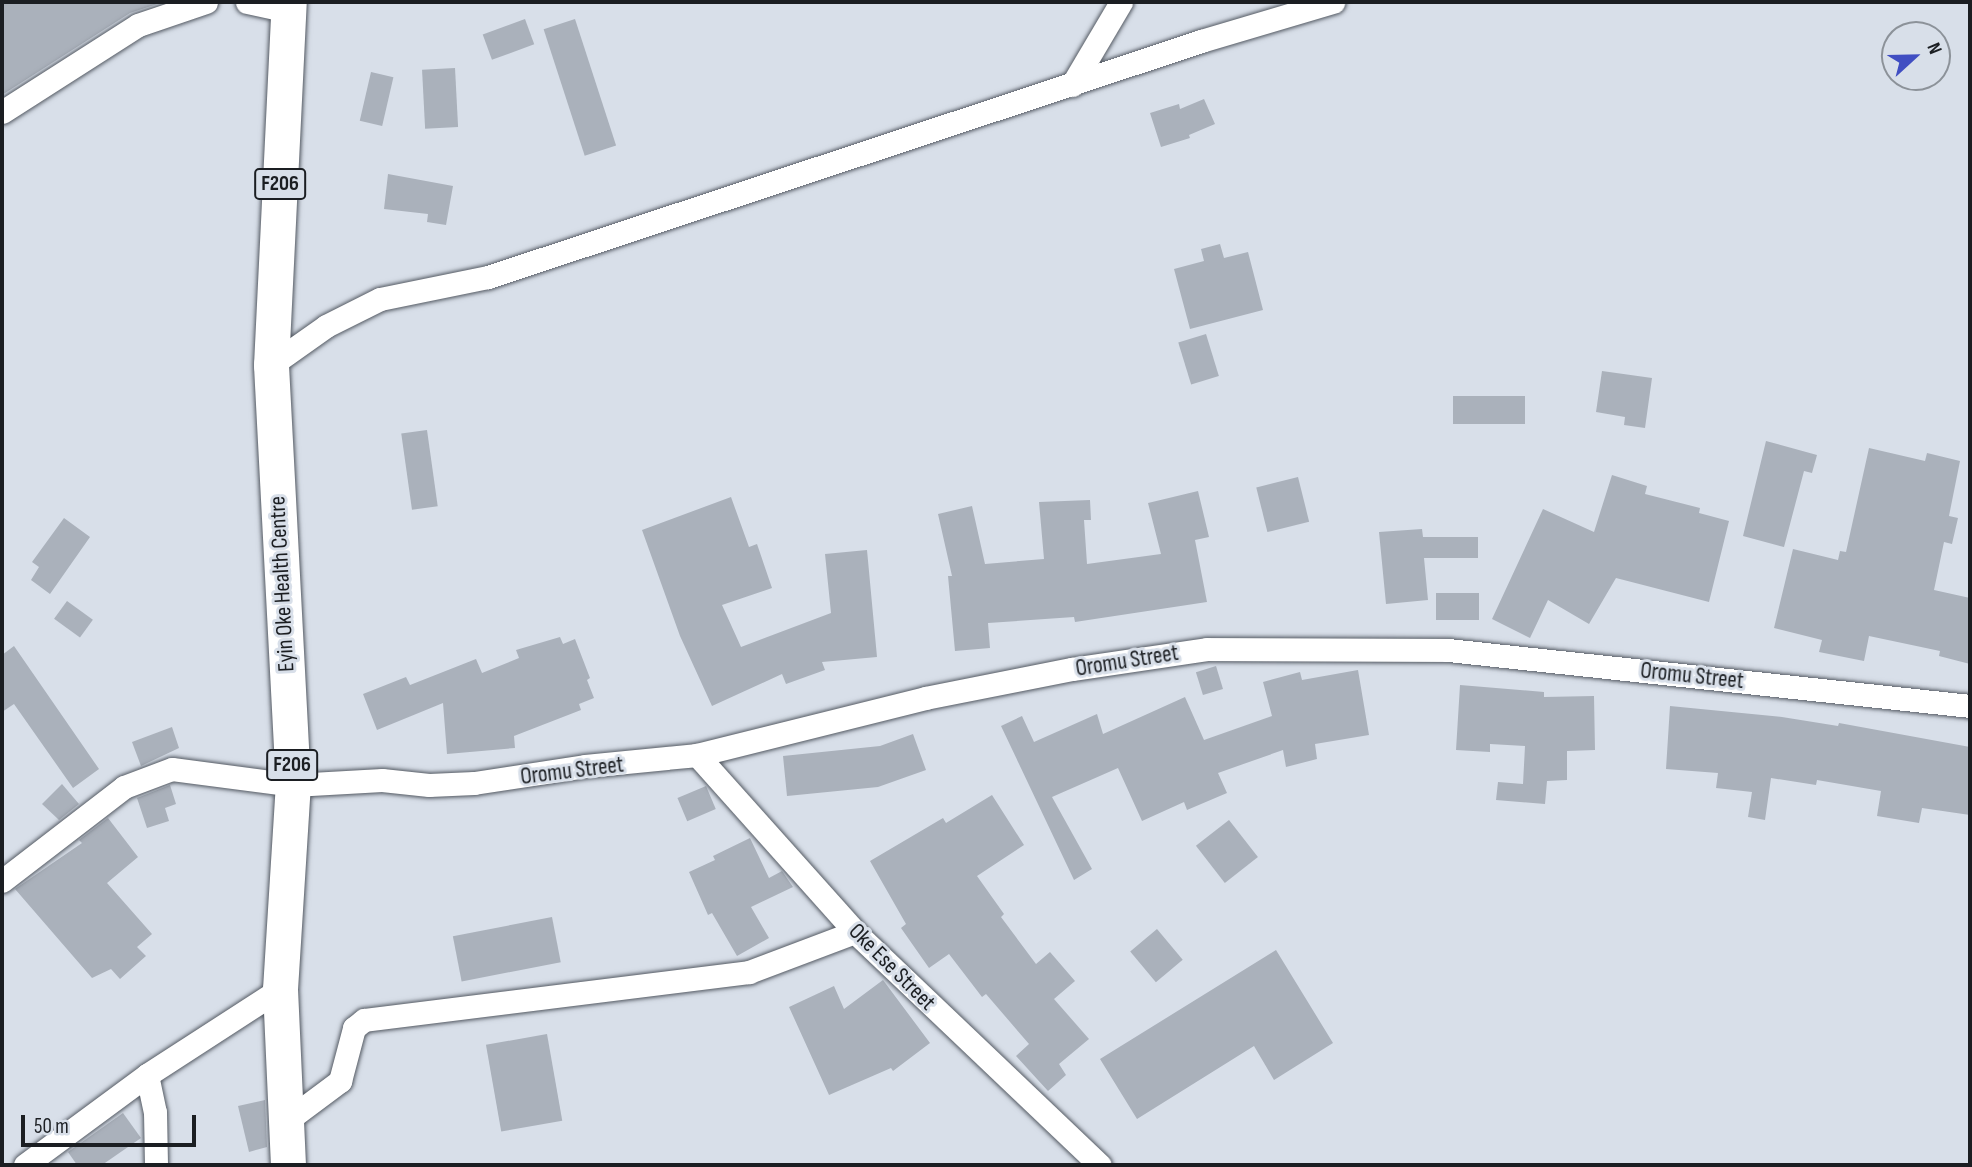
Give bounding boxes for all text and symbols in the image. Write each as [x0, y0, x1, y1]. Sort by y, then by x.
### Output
north arrow [1881, 21, 1951, 91]
text: N [1922, 40, 1947, 58]
road number: F206 [254, 166, 306, 202]
street label: Eyin Oke Health Centre [264, 495, 300, 673]
street label: Oromu Street [1074, 639, 1180, 683]
street label: Oromu Street [1639, 657, 1745, 695]
road number: F206 [266, 748, 318, 782]
street label: Oromu Street [519, 751, 625, 791]
street label: Oke Ese Street [843, 918, 941, 1016]
scale bar [24, 1100, 200, 1144]
text: 50 m [34, 1114, 69, 1139]

